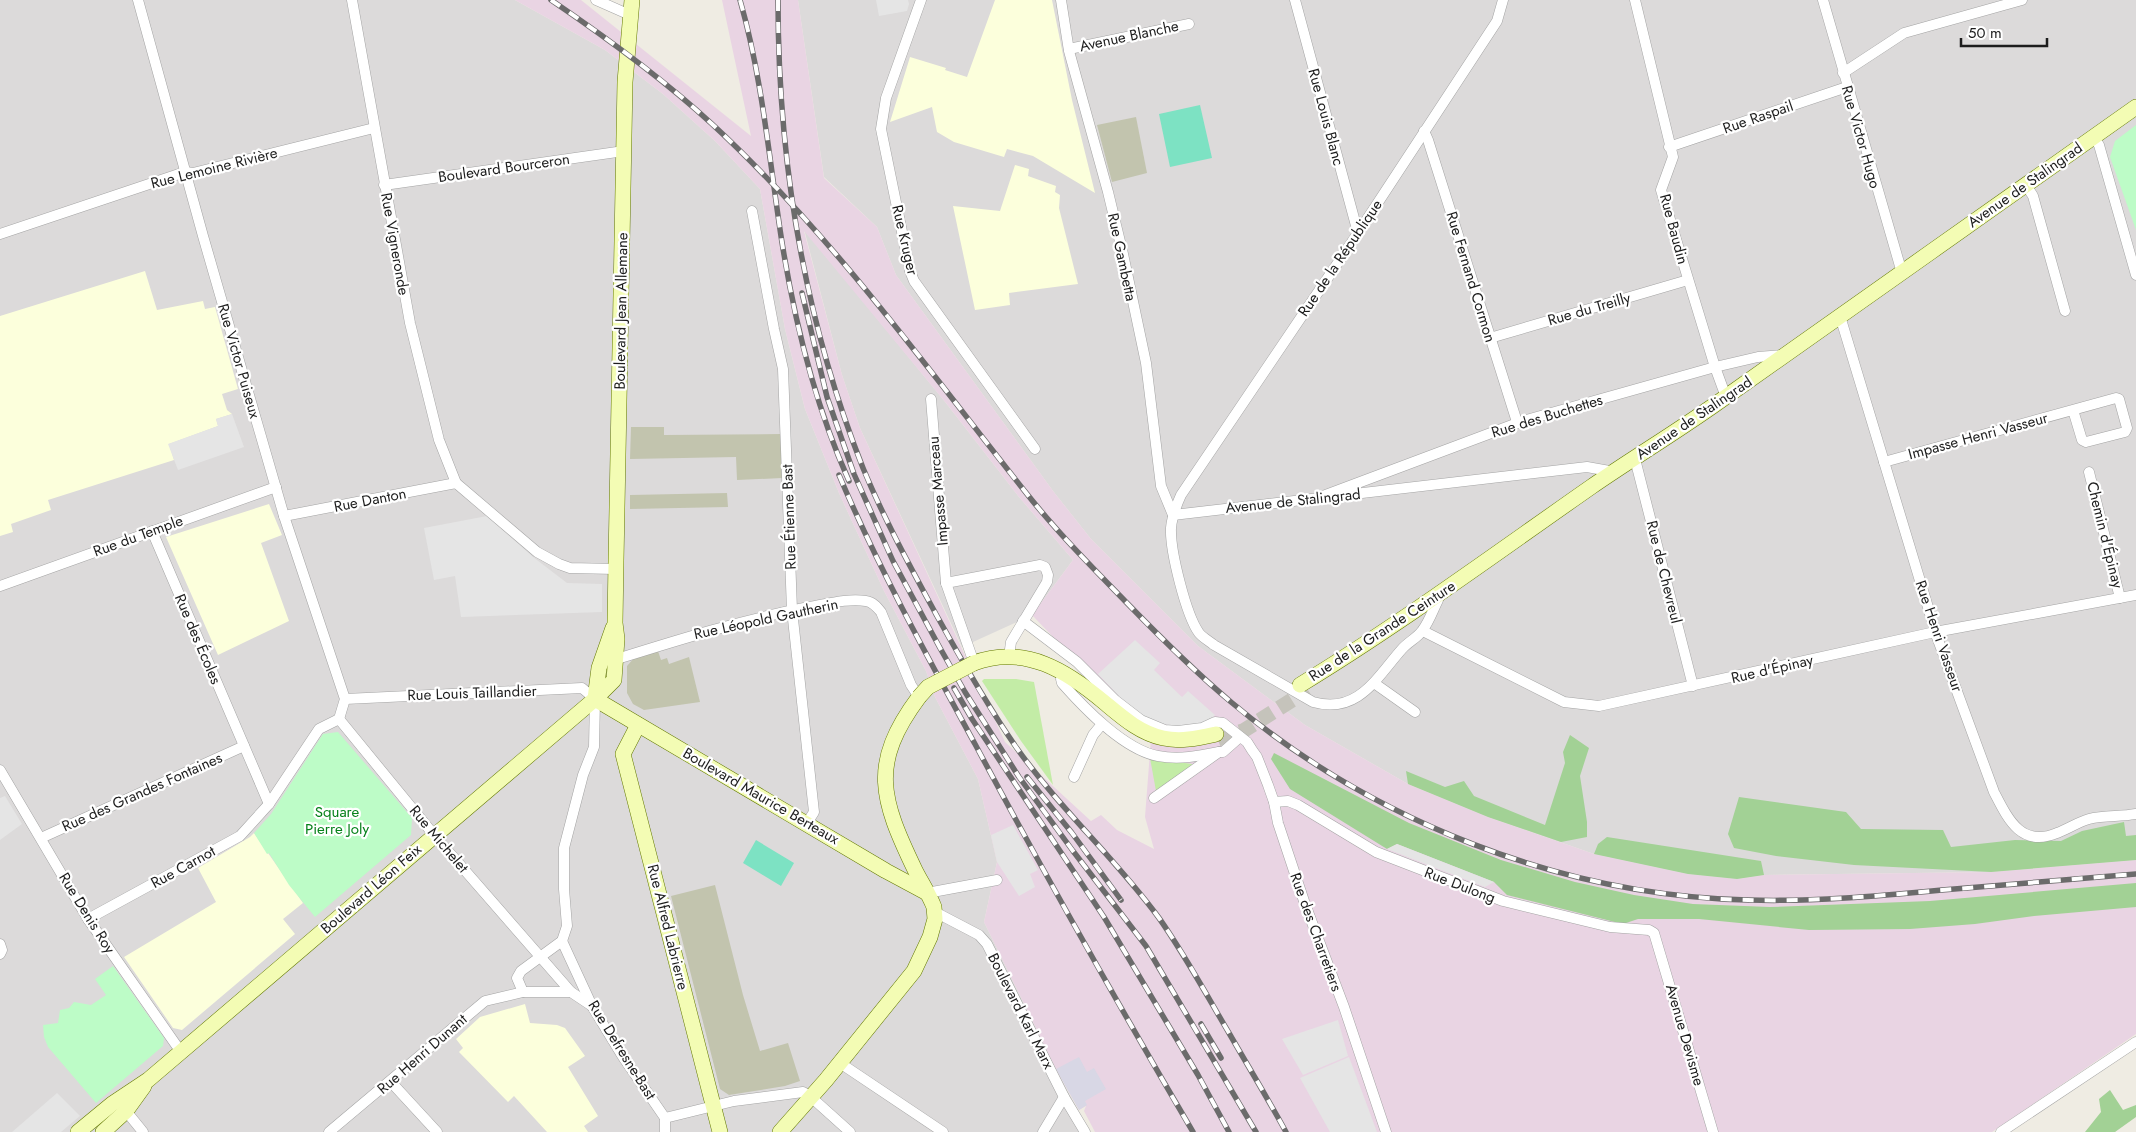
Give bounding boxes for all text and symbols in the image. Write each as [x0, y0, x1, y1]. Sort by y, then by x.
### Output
street label: Avenue Blanche [1077, 15, 1181, 57]
scale bar [1961, 15, 2047, 47]
text: 50 m [1968, 22, 2002, 44]
street label: Rue Louis Blanc [1302, 66, 1350, 168]
street label: Rue Victor Hugo [1836, 83, 1886, 191]
street label: Rue Raspail [1720, 95, 1796, 139]
street label: Avenue de Stalingrad [1963, 137, 2087, 233]
street label: Rue Lemoine Rivière [148, 142, 280, 194]
street label: Boulevard Bourceron [437, 148, 571, 188]
street label: Rue Vigneronde [375, 191, 415, 297]
street label: Rue Baudin [1654, 191, 1694, 267]
street label: Rue de la République [1293, 195, 1388, 321]
street label: Rue Kruger [886, 203, 924, 278]
street label: Rue Fernand Cormon [1441, 209, 1501, 345]
street label: Rue Gambetta [1102, 211, 1142, 303]
street label: Boulevard Jean Allemane [609, 232, 633, 390]
street label: Rue du Treilly [1545, 287, 1633, 331]
street label: Rue Victor Puiseux [212, 301, 266, 422]
street label: Avenue de Stalingrad [1632, 371, 1756, 465]
street label: Rue des Buchettes [1489, 389, 1605, 443]
street label: Impasse Henri Vasseur [1906, 407, 2051, 465]
street label: Impasse Marceau [922, 435, 954, 547]
street label: Rue Étienne Bast [776, 464, 802, 570]
street label: Chemin d'Épinay [2081, 479, 2129, 591]
street label: Rue Danton [332, 482, 408, 518]
street label: Avenue de Stalingrad [1224, 483, 1362, 519]
street label: Rue du Temple [90, 509, 186, 562]
street label: Rue de Chevreul [1641, 518, 1687, 626]
street label: Rue de la Grande Ceinture [1304, 575, 1460, 687]
street label: Rue Henri Vasseur [1910, 577, 1969, 696]
street label: Rue des Écoles [169, 590, 227, 688]
street label: Rue Léopold Gautherin [692, 593, 840, 645]
street label: Rue d'Épinay [1729, 649, 1816, 689]
street label: Rue Louis Taillandier [407, 680, 538, 706]
street label: Boulevard Maurice Berteaux [679, 742, 844, 850]
street label: Rue des Grandes Fontaines [58, 747, 226, 837]
street label: Rue Michelet [404, 800, 474, 878]
park label: Square Pierre Joly [305, 801, 369, 840]
street label: Boulevard Léon Feix [316, 838, 427, 939]
street label: Rue Carnot [147, 840, 220, 894]
street label: Rue Dulong [1421, 861, 1499, 909]
street label: Rue Alfred Labrierre [642, 862, 694, 992]
street label: Rue Denis Roy [53, 868, 121, 958]
street label: Rue des Charretiers [1284, 870, 1348, 994]
street label: Boulevard Karl Marx [982, 949, 1060, 1073]
street label: Avenue Devisme [1660, 982, 1710, 1089]
street label: Rue Defresne-Bast [583, 996, 662, 1104]
street label: Rue Henri Dunant [372, 1008, 472, 1099]

